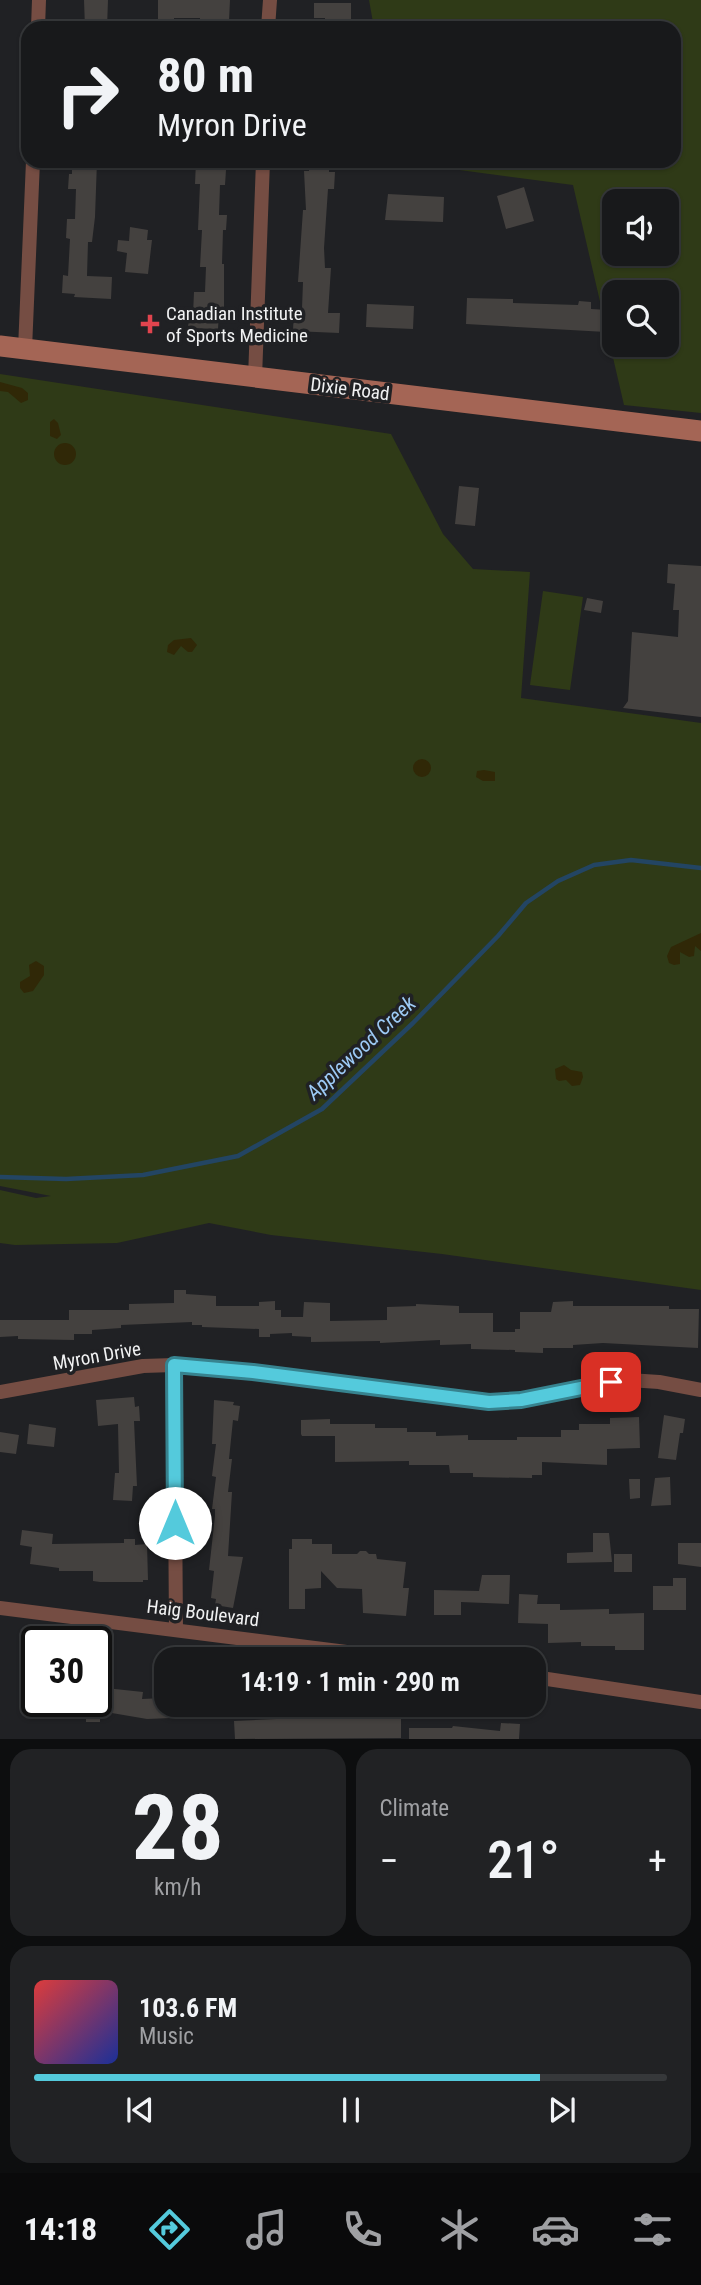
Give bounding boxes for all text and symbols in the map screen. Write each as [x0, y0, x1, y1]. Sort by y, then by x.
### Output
text: 80 m [157, 47, 254, 104]
icon: right [42, 49, 133, 140]
text: Myron Drive [157, 106, 307, 144]
map controls [602, 189, 679, 357]
button: sound [602, 189, 679, 266]
button: search [602, 280, 679, 357]
place label: Canadian Institute of Sports Medicine [166, 302, 308, 347]
marker: Canadian Institute of Sports Medicine [140, 314, 160, 334]
street label: Dixie Road [309, 373, 391, 405]
water label: Applewood Creek [301, 991, 421, 1105]
street label: Myron Drive [51, 1337, 143, 1375]
pin [581, 1352, 641, 1412]
icon: arrive [592, 1363, 630, 1401]
position arrow [138, 1486, 212, 1560]
street label: Haig Boulevard [145, 1595, 261, 1631]
speed limit sign: 30 [21, 1626, 112, 1717]
text: 14:19 · 1 min · 290 m [240, 1667, 460, 1697]
text: 28 [132, 1775, 224, 1881]
text: Climate [380, 1795, 449, 1822]
text: 21° [487, 1830, 559, 1891]
text: − [380, 1839, 399, 1883]
text: + [648, 1839, 667, 1883]
text: km/h [154, 1874, 201, 1901]
text: 103.6 FM [139, 1993, 237, 2023]
text: Music [139, 2023, 194, 2050]
icon: previous [121, 2091, 159, 2129]
icon: pause [332, 2091, 370, 2129]
icon: next [543, 2091, 581, 2129]
icon: directions [145, 2205, 194, 2254]
icon: music [242, 2205, 291, 2254]
icon: phone [338, 2205, 387, 2254]
icon: climate [435, 2205, 484, 2254]
icon: car [531, 2205, 580, 2254]
icon: filters [628, 2205, 677, 2254]
text: 14:18 [24, 2210, 97, 2248]

